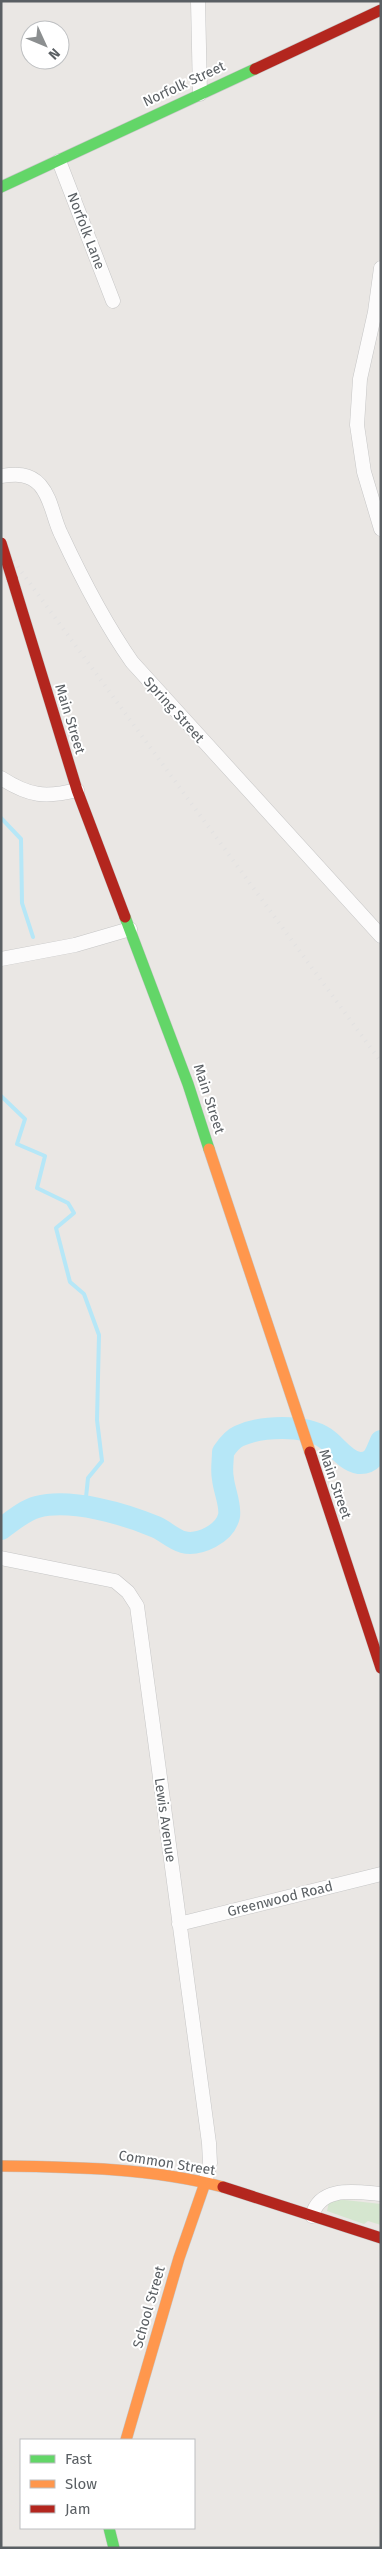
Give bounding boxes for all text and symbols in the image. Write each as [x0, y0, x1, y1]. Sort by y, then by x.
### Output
north arrow [20, 20, 70, 70]
text: N [45, 44, 63, 63]
street label: Norfolk Street [140, 57, 229, 110]
street label: Norfolk Lane [64, 190, 108, 272]
street label: Spring Street [140, 674, 209, 747]
street label: Main Street [51, 682, 89, 757]
street label: Main Street [190, 1062, 229, 1137]
street label: Main Street [315, 1447, 355, 1522]
street label: Lewis Avenue [151, 1777, 179, 1863]
street label: Greenwood Road [226, 1878, 334, 1920]
street label: Common Street [117, 2147, 218, 2179]
street label: School Street [129, 2263, 169, 2350]
legend [20, 2439, 195, 2529]
text: Fast [65, 2450, 92, 2468]
text: Slow [65, 2475, 97, 2493]
text: Jam [65, 2500, 91, 2518]

